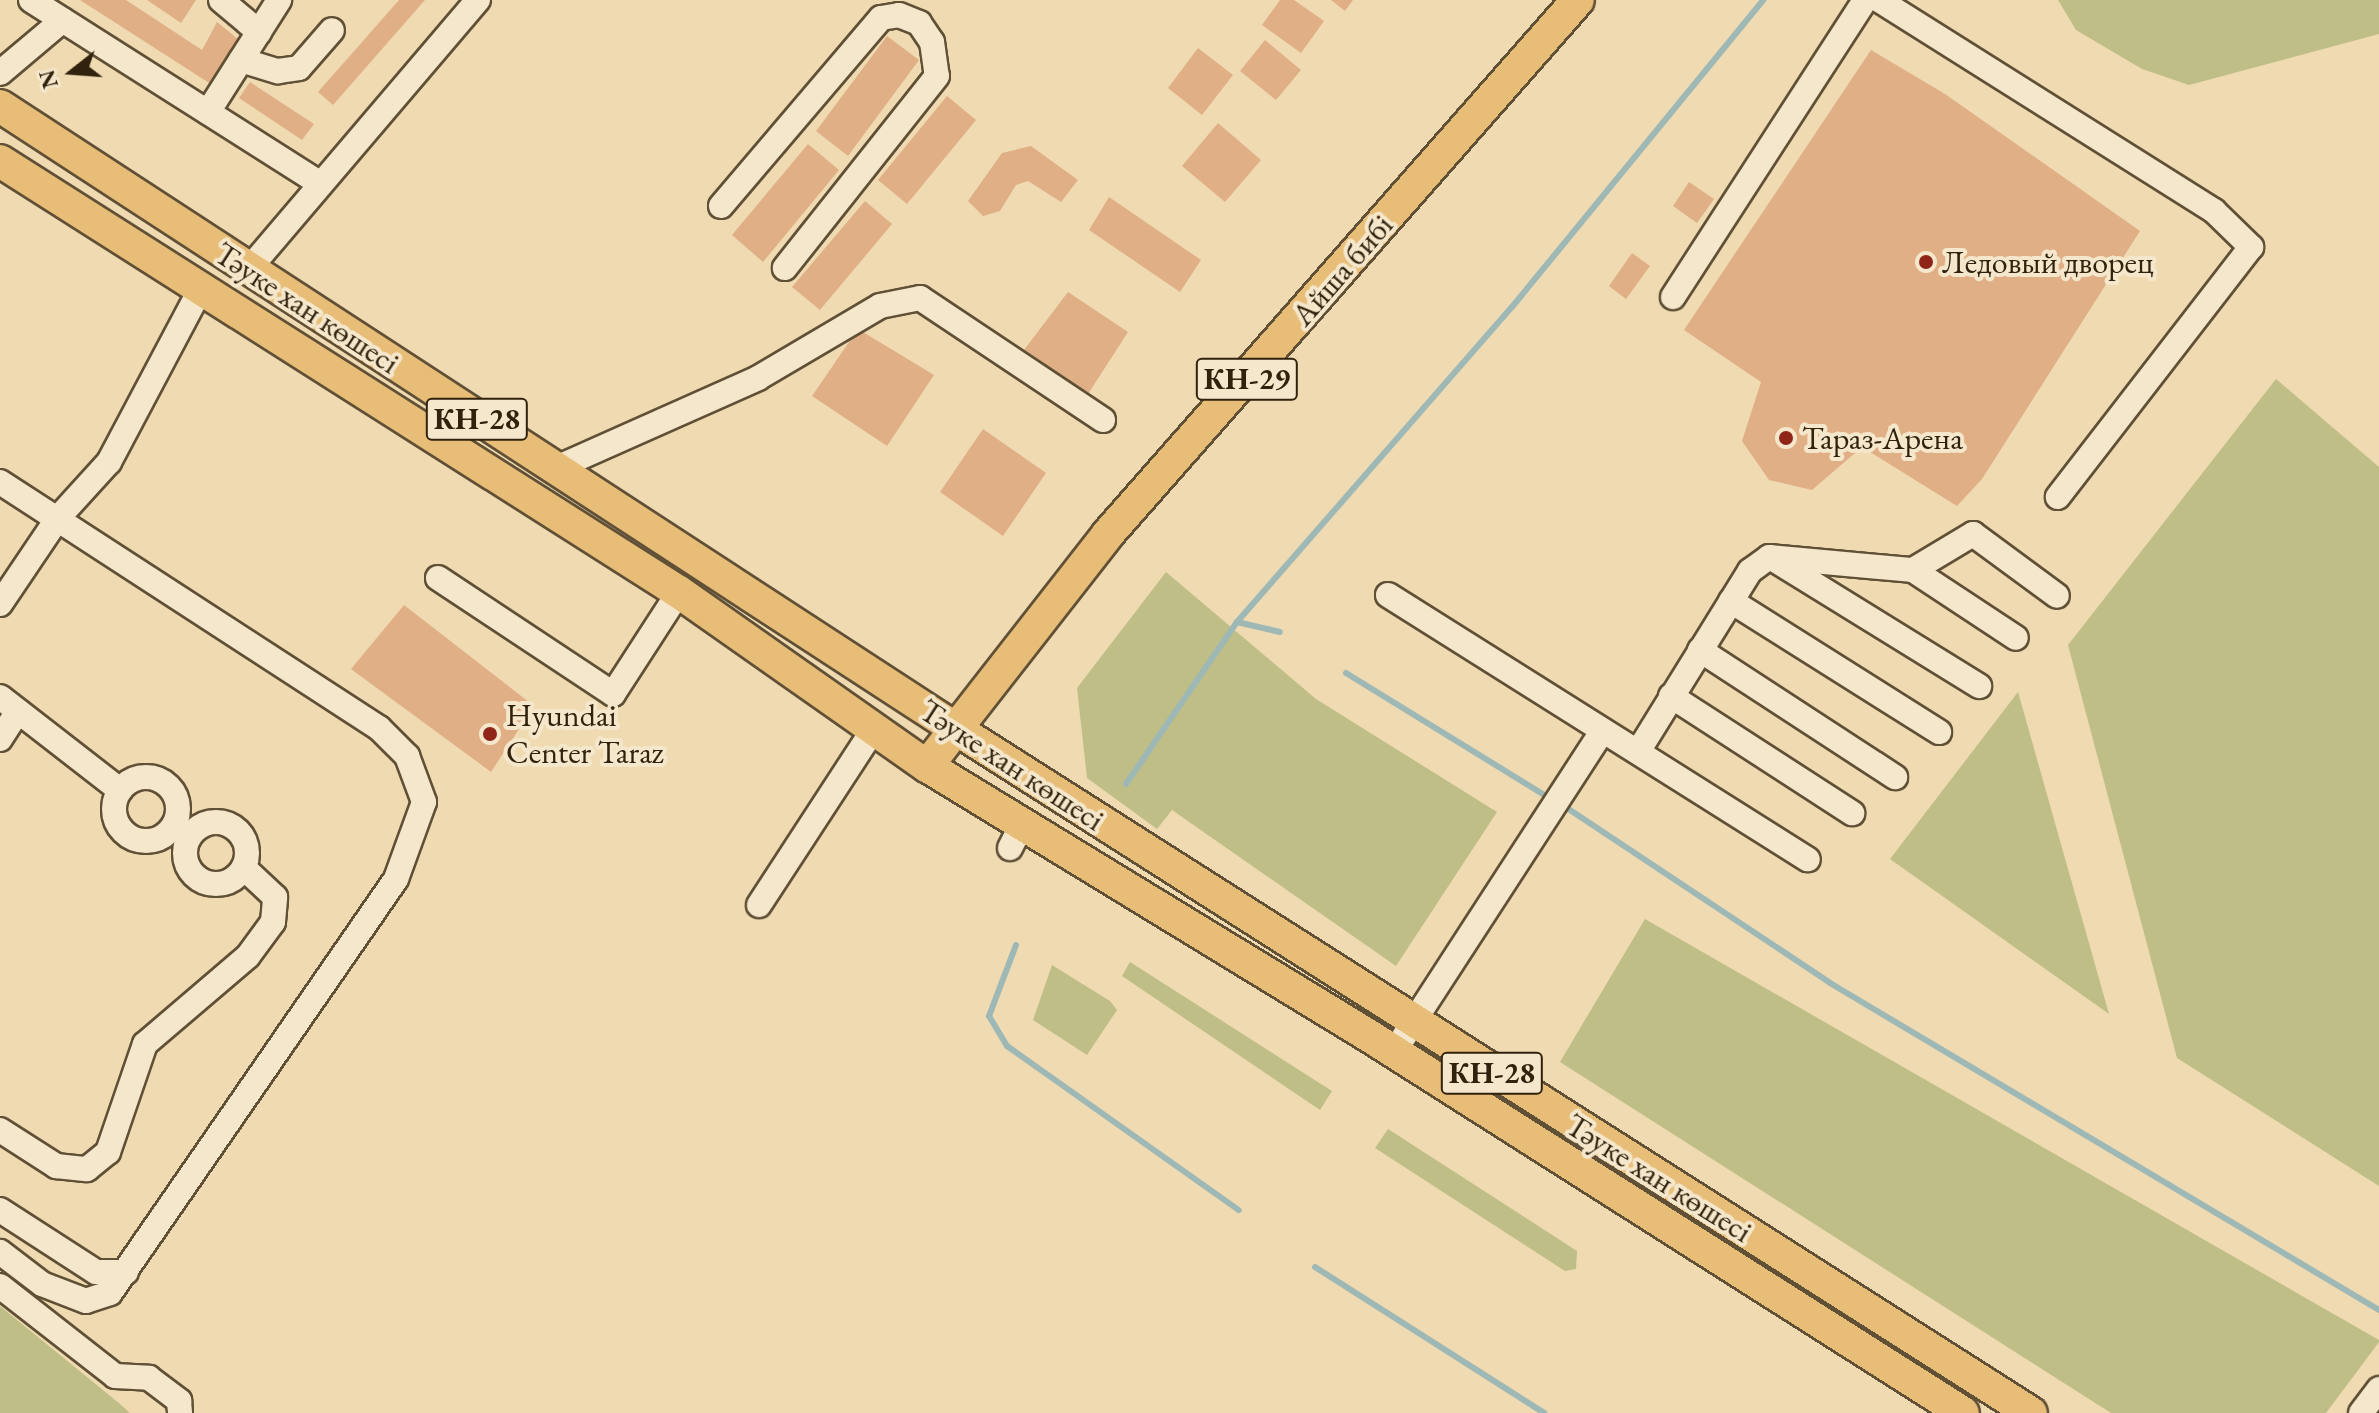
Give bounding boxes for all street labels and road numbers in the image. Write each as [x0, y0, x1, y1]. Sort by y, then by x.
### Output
street label: Айша бибі [1283, 206, 1401, 334]
street label: Тәуке хан көшесі [208, 234, 406, 382]
road number: КН-29 [1195, 353, 1299, 405]
road number: КН-28 [425, 393, 529, 445]
street label: Тәуке хан көшесі [913, 691, 1111, 839]
road number: КН-28 [1440, 1047, 1544, 1099]
street label: Тәуке хан көшесі [1559, 1105, 1759, 1251]

